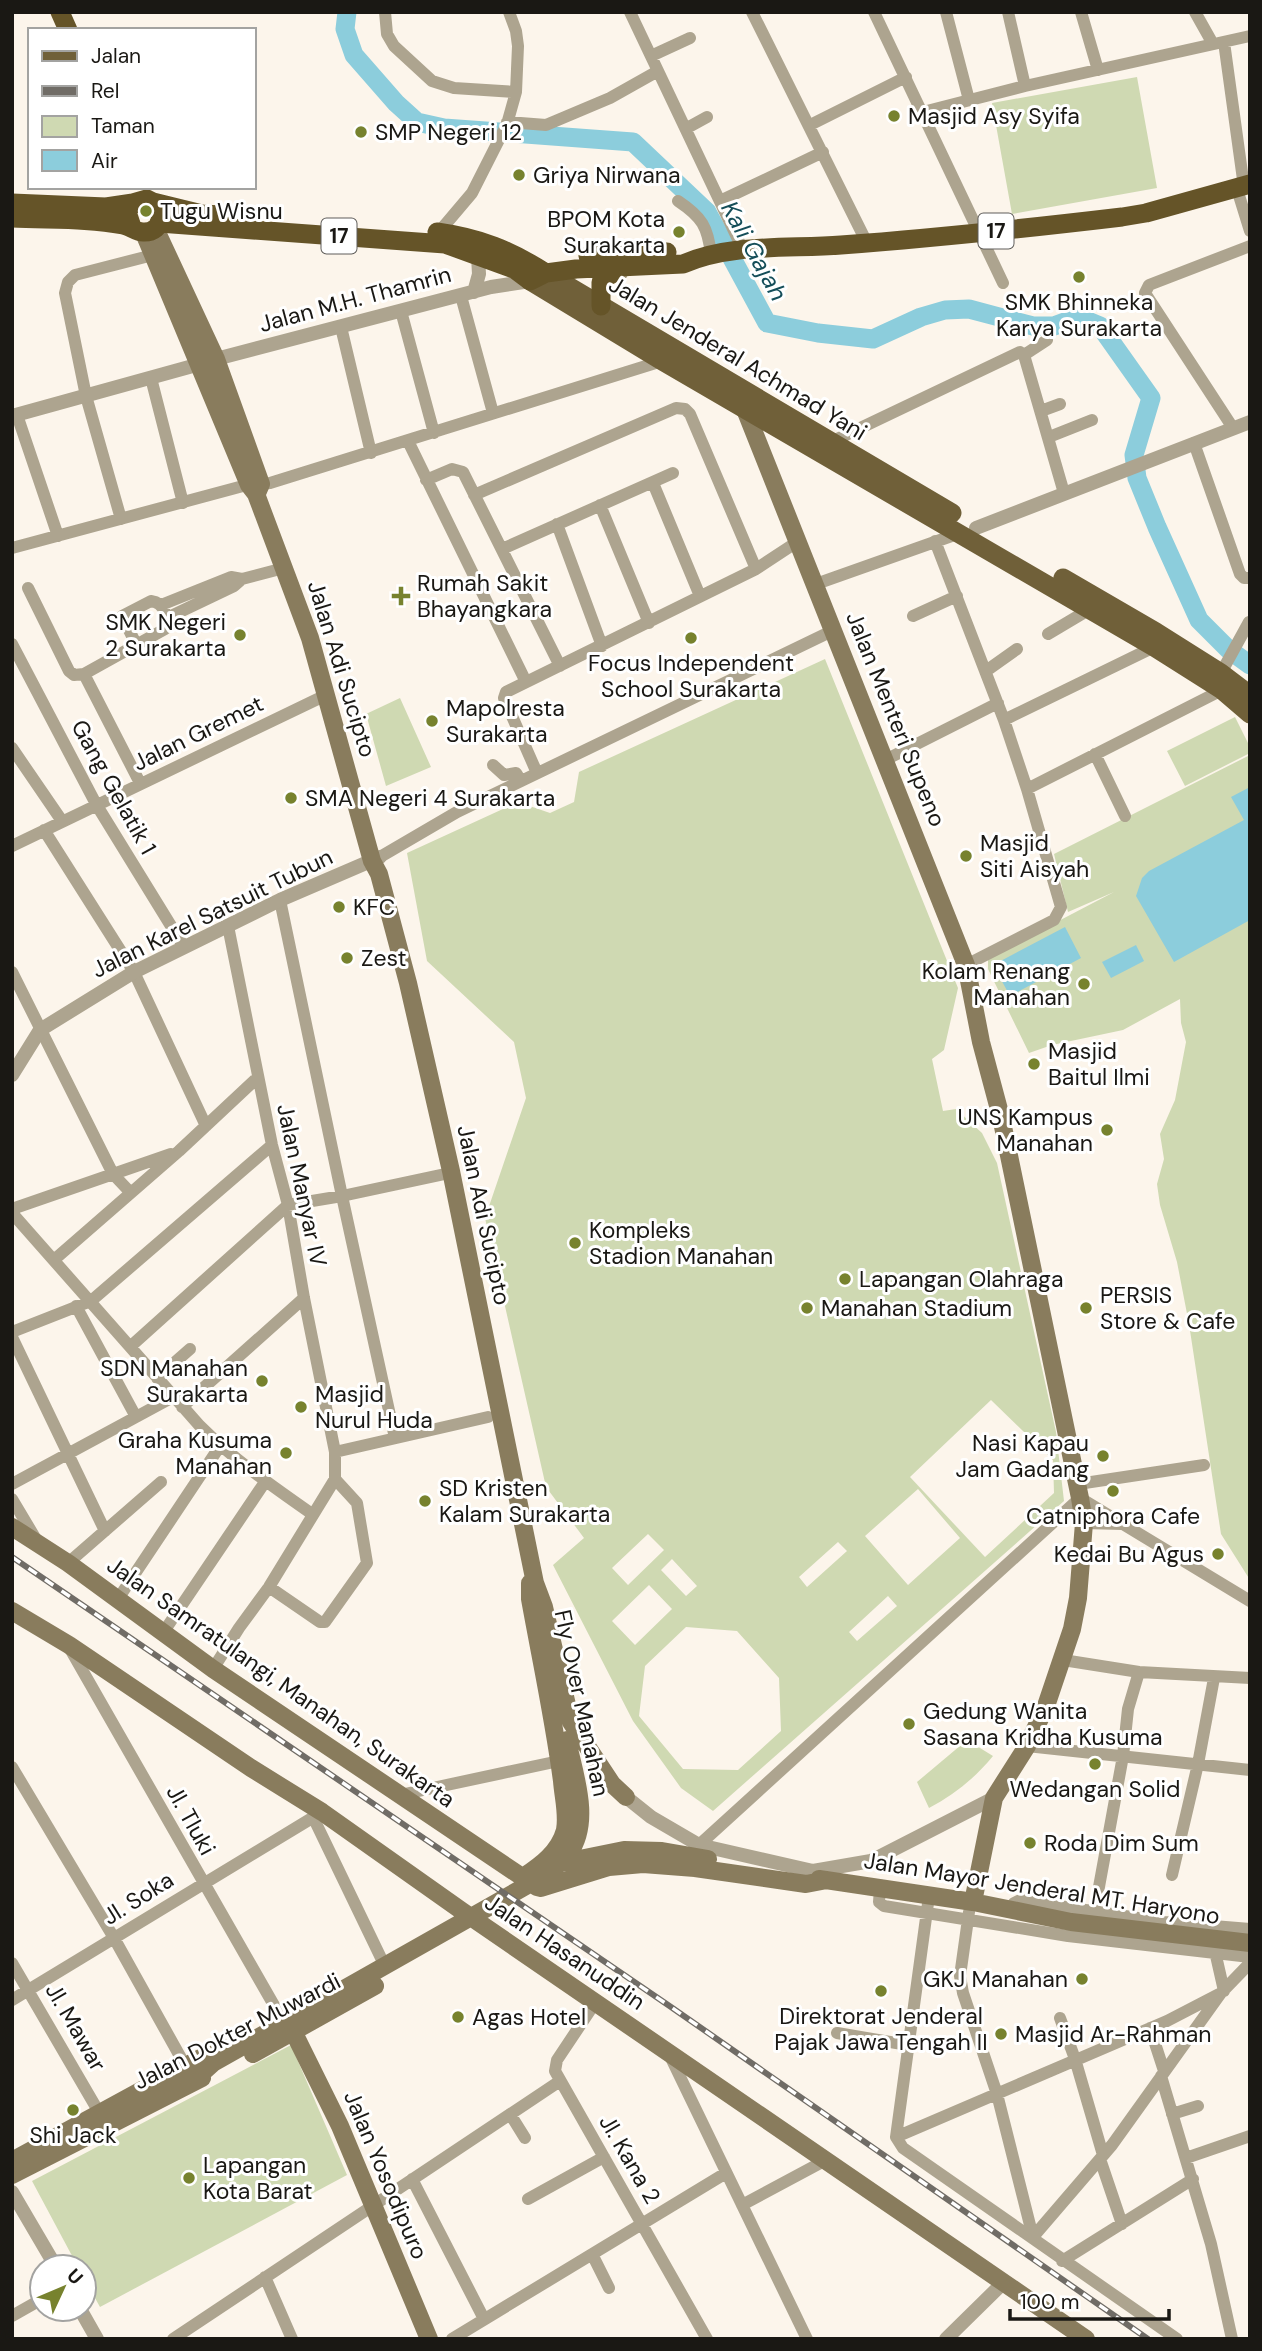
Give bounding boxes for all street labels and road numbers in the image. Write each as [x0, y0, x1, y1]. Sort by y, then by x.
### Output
road number: 17 [978, 214, 1014, 248]
road number: 17 [322, 218, 356, 254]
street label: Jalan M.H. Thamrin [256, 259, 454, 339]
street label: Jalan Jenderal Achmad Yani [603, 269, 873, 447]
street label: Jalan Adi Sucipto [301, 577, 383, 761]
street label: Jalan Menteri Supeno [839, 607, 953, 831]
street label: Jalan Gremet [128, 688, 268, 778]
street label: Gang Gelatik 1 [65, 714, 163, 860]
street label: Jalan Karel Satsuit Tubun [87, 842, 337, 984]
street label: Jalan Manyar IV [270, 1101, 334, 1269]
street label: Jalan Adi Sucipto [450, 1122, 518, 1308]
street label: Jalan Samratulangi, Manahan, Surakarta [101, 1550, 461, 1814]
street label: Fly Over Manahan [548, 1607, 616, 1799]
street label: Jl. Tluki [160, 1780, 222, 1860]
street label: Jalan Mayor Jenderal MT. Haryono [862, 1845, 1222, 1931]
street label: Jl. Soka [97, 1865, 179, 1931]
street label: Jalan Hasanuddin [479, 1887, 651, 2017]
street label: Jalan Dokter Muwardi [128, 1966, 346, 2096]
street label: Jl. Mawar [39, 1977, 113, 2077]
street label: Jalan Yosodipuro [337, 2086, 435, 2264]
street label: Jl. Kana 2 [593, 2109, 667, 2209]

